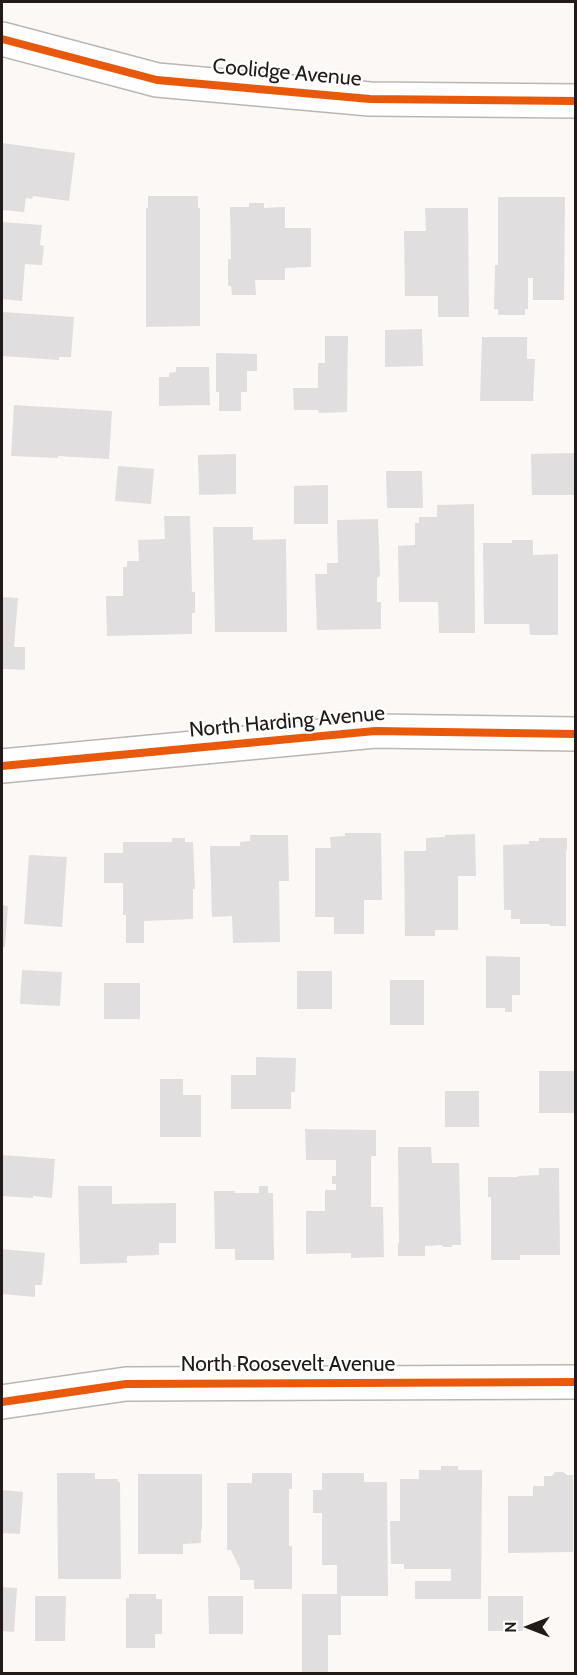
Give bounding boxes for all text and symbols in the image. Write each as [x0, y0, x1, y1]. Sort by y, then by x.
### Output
street label: Coolidge Avenue [212, 54, 362, 92]
street label: North Harding Avenue [188, 701, 386, 743]
street label: North Roosevelt Avenue [181, 1352, 395, 1378]
north arrow [499, 1597, 559, 1657]
text: N [501, 1621, 520, 1633]

